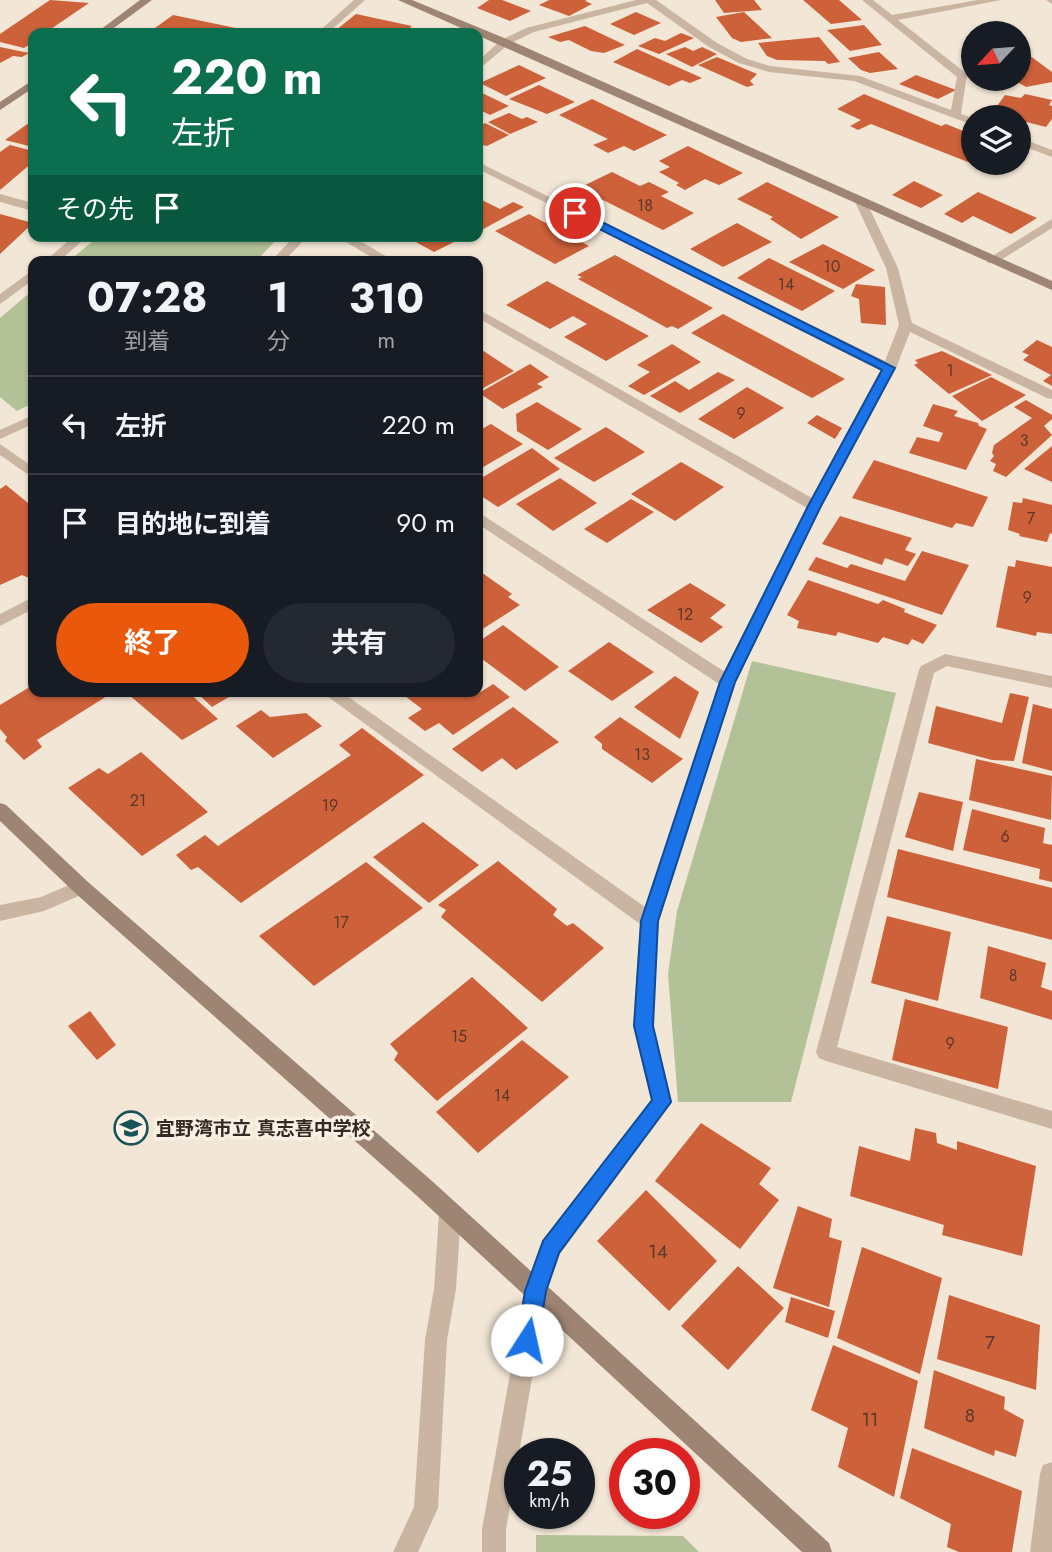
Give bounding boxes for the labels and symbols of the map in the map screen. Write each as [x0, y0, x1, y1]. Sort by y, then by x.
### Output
north arrow [961, 21, 1031, 91]
pin [545, 183, 605, 243]
house number: 18 [637, 194, 653, 217]
house number: 10 [824, 255, 840, 278]
house number: 14 [778, 273, 794, 296]
house number: 1 [946, 359, 954, 382]
house number: 9 [736, 402, 746, 425]
house number: 3 [1020, 429, 1029, 452]
house number: 7 [1027, 507, 1036, 530]
house number: 9 [1022, 586, 1032, 609]
house number: 12 [677, 603, 693, 626]
house number: 13 [634, 743, 650, 766]
house number: 21 [130, 789, 146, 812]
house number: 19 [322, 794, 338, 817]
house number: 6 [1000, 825, 1010, 848]
house number: 17 [333, 911, 349, 934]
house number: 8 [1009, 964, 1017, 987]
house number: 15 [451, 1025, 467, 1048]
house number: 9 [945, 1032, 955, 1055]
house number: 14 [494, 1084, 510, 1107]
school or university icon: 宜野湾市立 真志喜中学校 [112, 1109, 150, 1147]
place label: 宜野湾市立 真志喜中学校 [156, 1115, 371, 1142]
house number: 14 [648, 1238, 668, 1265]
position arrow [490, 1303, 564, 1377]
house number: 7 [985, 1329, 995, 1356]
house number: 8 [965, 1402, 975, 1429]
house number: 11 [861, 1406, 879, 1433]
speed limit sign: 30 [609, 1438, 700, 1529]

